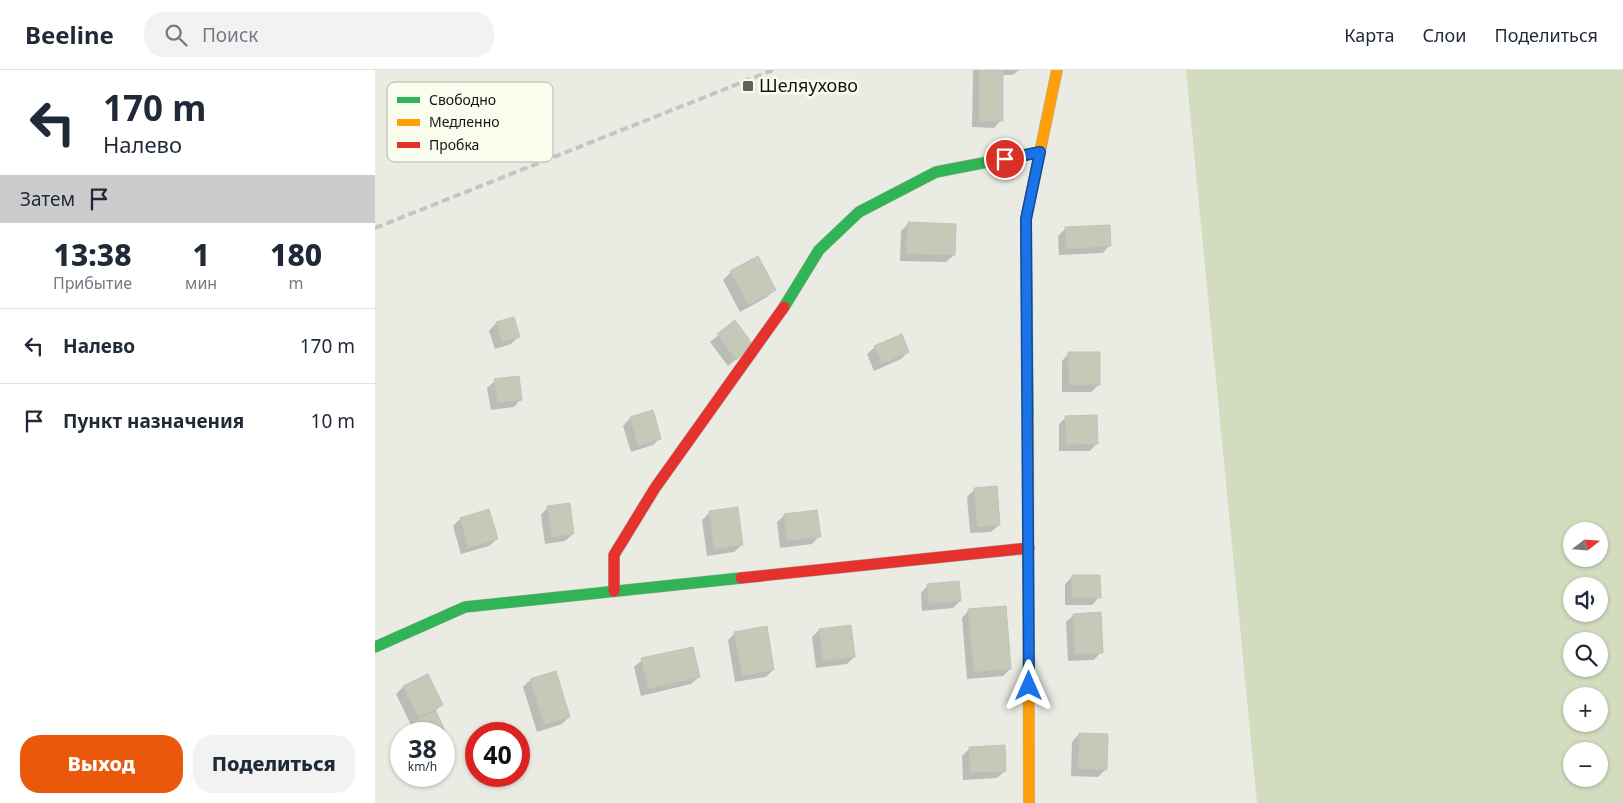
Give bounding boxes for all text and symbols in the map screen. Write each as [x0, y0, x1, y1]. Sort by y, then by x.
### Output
search box [144, 12, 494, 57]
text: Beeline [25, 18, 114, 51]
icon: search [162, 21, 190, 49]
text: Поиск [202, 22, 258, 48]
text: Карта [1344, 23, 1394, 47]
text: Слои [1422, 23, 1466, 47]
text: Поделиться [1494, 23, 1598, 47]
place label: Шеляухово [759, 73, 858, 97]
marker: Шеляухово [741, 79, 755, 93]
legend [387, 82, 553, 162]
text: 170 m [103, 84, 206, 131]
icon: left [20, 90, 85, 155]
text: Свободно [429, 90, 496, 109]
text: Медленно [429, 112, 500, 131]
text: Налево [103, 129, 182, 159]
text: Пробка [429, 135, 479, 154]
pin [984, 138, 1026, 180]
icon: arrive [991, 145, 1019, 173]
icon: arrive [85, 185, 113, 213]
text: Затем [20, 186, 75, 212]
text: 13:38 [54, 234, 132, 275]
text: 1 [192, 234, 210, 275]
text: 180 [270, 234, 322, 275]
text: Прибытие [53, 272, 132, 294]
text: мин [185, 272, 217, 294]
text: m [289, 272, 304, 294]
icon: left [20, 332, 48, 360]
text: Налево [63, 333, 135, 359]
text: 170 m [300, 333, 355, 359]
icon: arrive [20, 407, 48, 435]
text: Пункт назначения [63, 408, 244, 434]
text: 10 m [311, 408, 355, 434]
north arrow [1563, 522, 1607, 568]
map controls [1563, 522, 1608, 787]
button: sound [1563, 577, 1608, 622]
button: search [1563, 632, 1608, 677]
position arrow [1002, 659, 1054, 711]
button: + [1563, 687, 1608, 732]
speed limit sign: 40 [465, 722, 530, 787]
text: 38 [408, 731, 437, 765]
button: Выход [20, 735, 183, 793]
button: Поделиться [193, 735, 355, 793]
button: − [1563, 742, 1608, 787]
text: km/h [408, 758, 437, 775]

